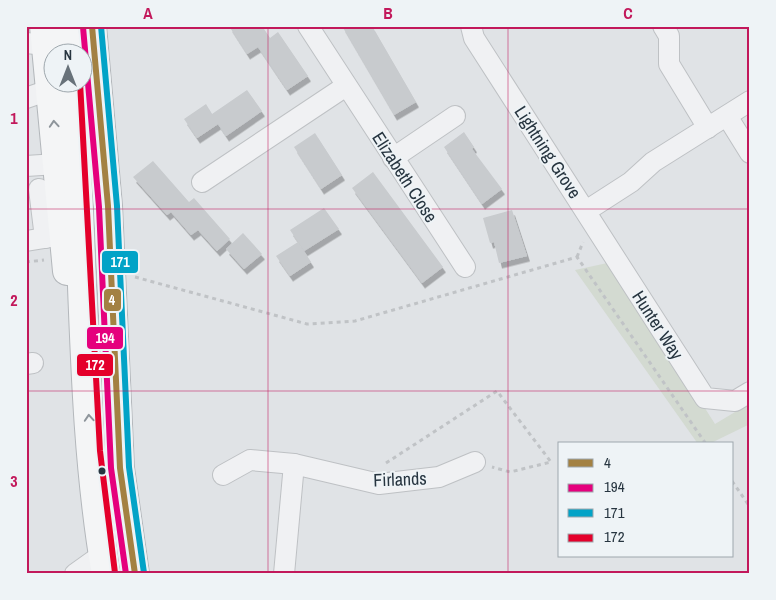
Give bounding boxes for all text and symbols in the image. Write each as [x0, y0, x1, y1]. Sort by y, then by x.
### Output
text: A [143, 2, 153, 24]
text: B [383, 2, 393, 24]
text: C [623, 2, 633, 24]
north arrow [42, 42, 92, 92]
text: N [64, 46, 72, 64]
street label: Lightning Grove [509, 101, 587, 203]
text: 1 [10, 107, 18, 129]
one-way arrow [49, 120, 60, 128]
street label: Elizabeth Close [366, 127, 444, 227]
line badge: 171 [101, 250, 139, 274]
text: 171 [110, 253, 130, 271]
street label: Hunter Way [626, 286, 690, 365]
line badge: 4 [103, 288, 122, 312]
text: 2 [10, 289, 18, 311]
text: 4 [109, 291, 116, 309]
line badge: 194 [86, 326, 124, 350]
text: 194 [95, 329, 115, 347]
line badge: 172 [76, 353, 114, 377]
text: 172 [85, 356, 105, 374]
one-way arrow [84, 414, 95, 422]
legend [558, 442, 734, 558]
text: 4 [604, 452, 611, 473]
unlabelled marker [97, 466, 107, 476]
street label: Firlands [373, 466, 427, 492]
text: 3 [10, 470, 18, 492]
text: 194 [604, 476, 625, 497]
text: 171 [604, 502, 625, 523]
text: 172 [604, 526, 625, 547]

